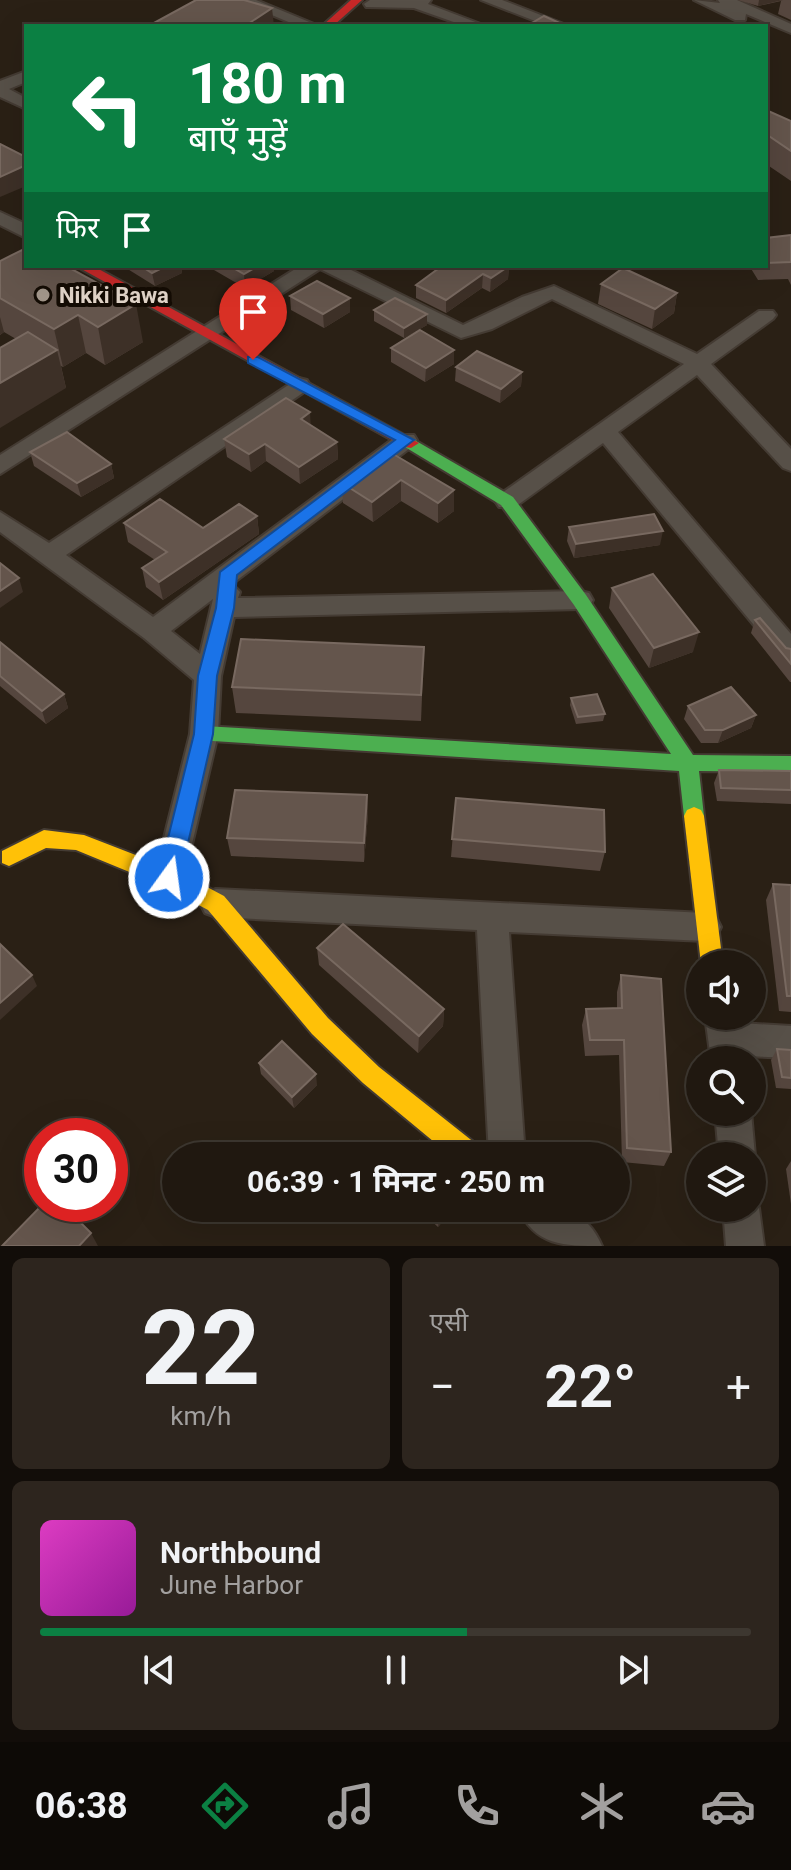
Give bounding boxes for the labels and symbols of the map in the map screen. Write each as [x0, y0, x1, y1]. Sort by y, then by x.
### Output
pin [219, 278, 287, 360]
place label: Nikki Bawa [59, 283, 169, 308]
marker: Nikki Bawa [34, 286, 52, 304]
position arrow [127, 836, 211, 920]
speed limit sign: 30 [24, 1118, 128, 1222]

